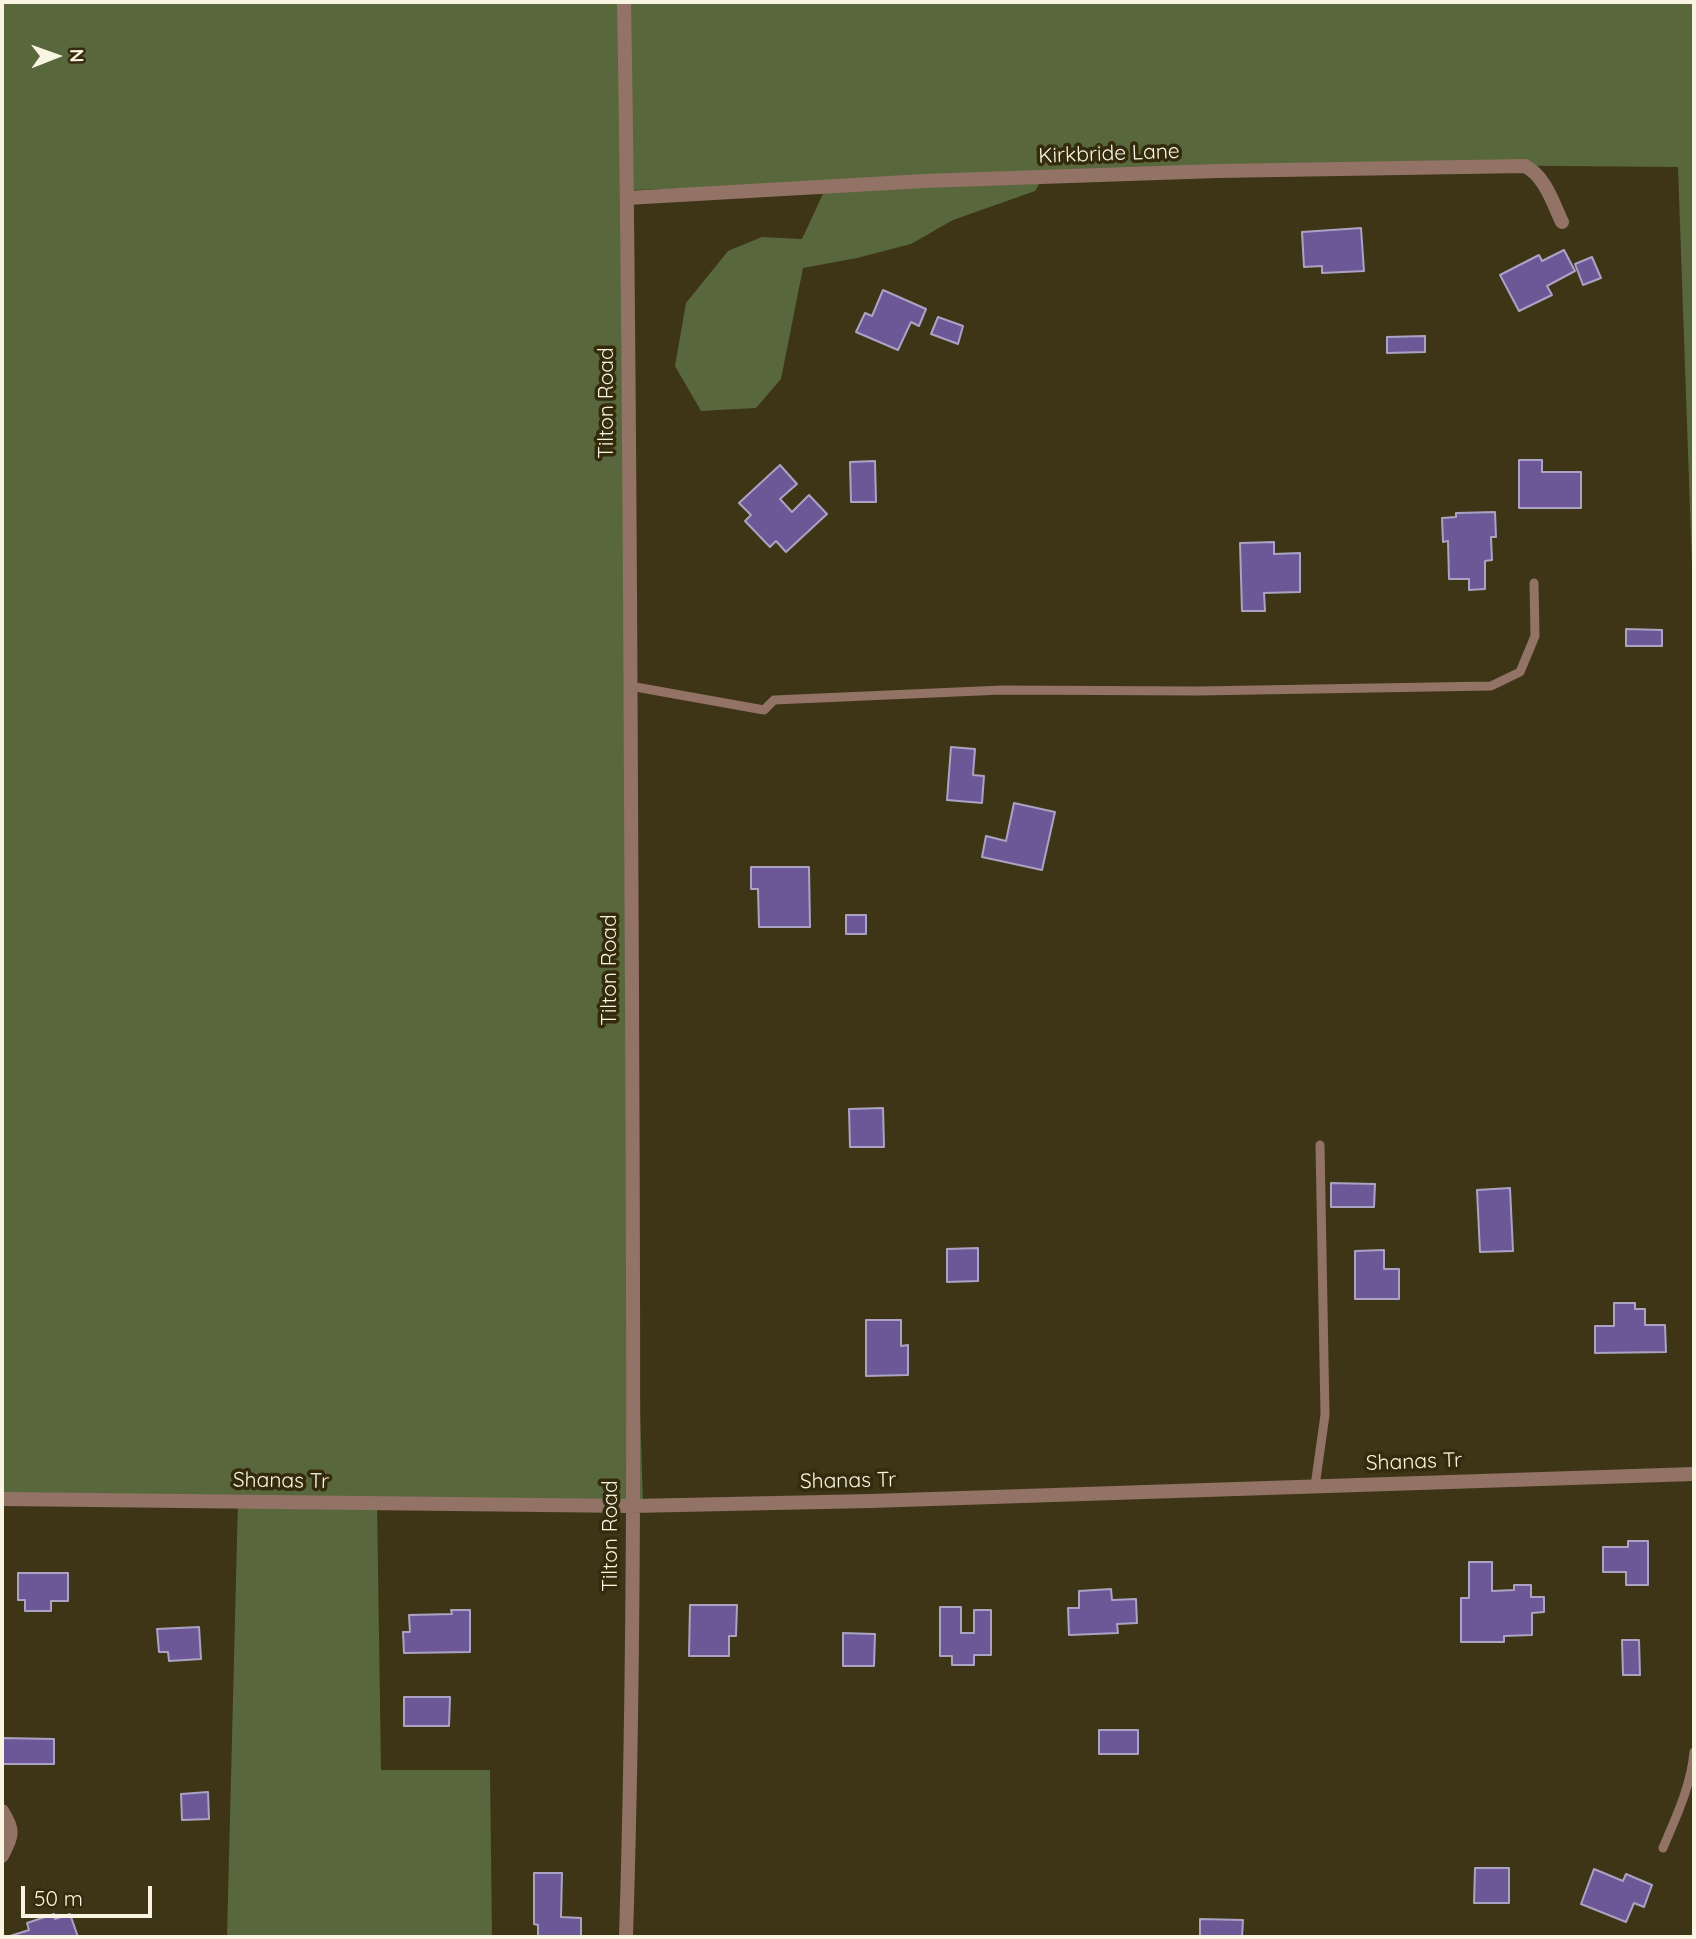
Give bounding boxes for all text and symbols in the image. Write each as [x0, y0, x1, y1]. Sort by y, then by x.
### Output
north arrow [21, 21, 91, 91]
text: N [65, 48, 89, 63]
street label: Kirkbride Lane [1038, 139, 1180, 169]
street label: Tilton Road [594, 347, 620, 459]
street label: Tilton Road [597, 914, 623, 1026]
street label: Shanas Tr [1365, 1448, 1463, 1476]
street label: Shanas Tr [233, 1468, 329, 1494]
street label: Shanas Tr [800, 1468, 896, 1494]
street label: Tilton Road [598, 1480, 624, 1592]
scale bar [24, 1872, 156, 1916]
text: 50 m [34, 1885, 83, 1911]

